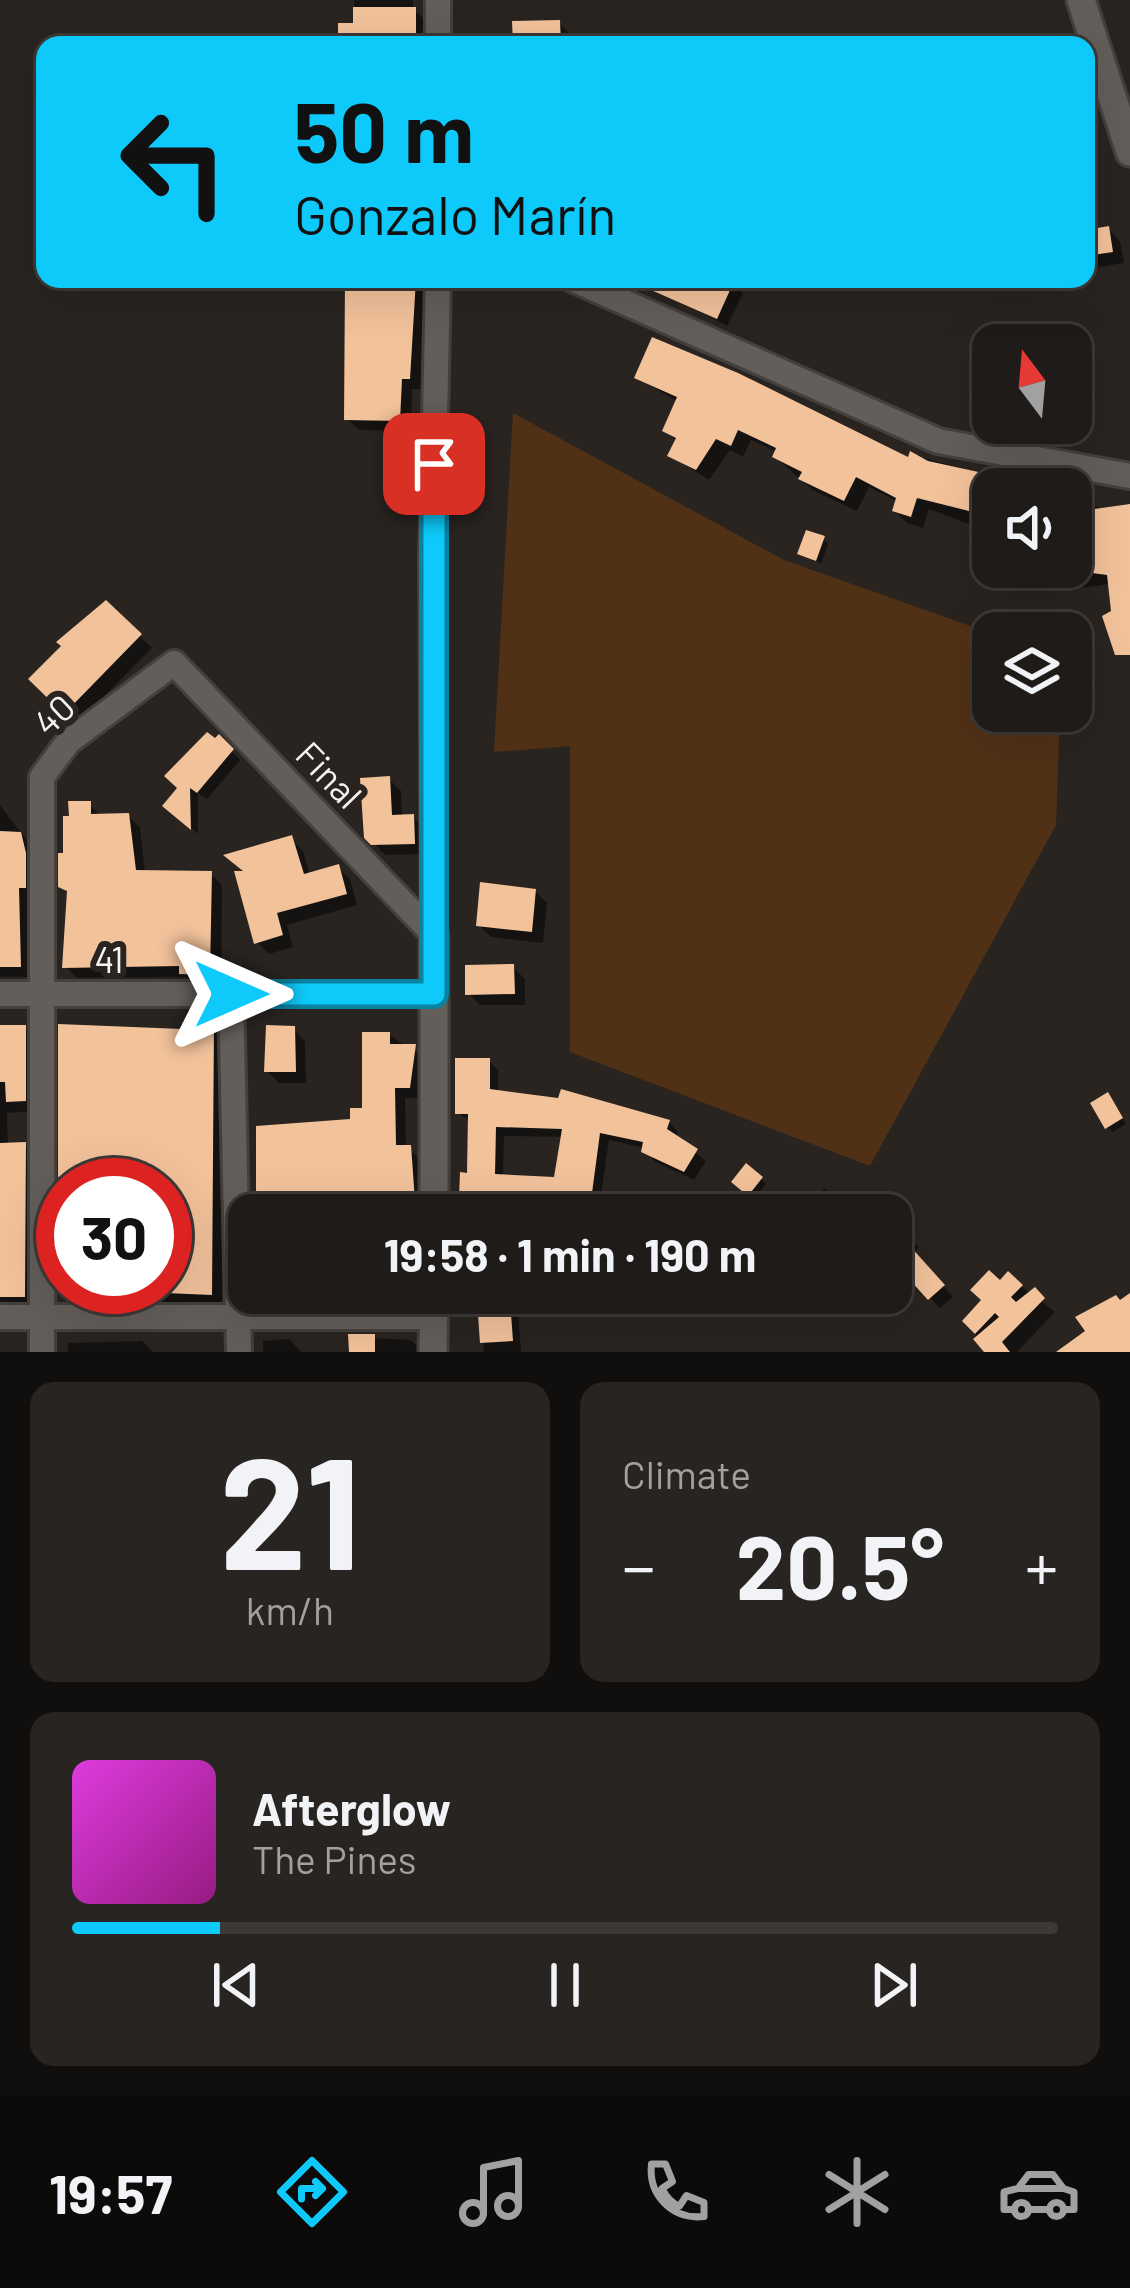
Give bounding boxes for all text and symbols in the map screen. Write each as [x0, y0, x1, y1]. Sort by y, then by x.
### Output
text: 50 m [294, 79, 474, 180]
icon: left [96, 84, 252, 240]
text: Gonzalo Marín [294, 181, 616, 246]
north arrow [972, 324, 1092, 444]
map controls [972, 324, 1092, 732]
pin [383, 413, 485, 515]
icon: arrive [401, 431, 467, 497]
button: sound [972, 468, 1092, 588]
button: layers [972, 612, 1092, 732]
street label: 40 [24, 685, 82, 743]
street label: Final [288, 732, 372, 816]
position arrow [168, 931, 294, 1057]
street label: 41 [94, 937, 124, 980]
speed limit sign: 30 [36, 1158, 192, 1314]
text: 19:58 · 1 min · 190 m [384, 1227, 756, 1281]
text: 21 [219, 1414, 361, 1601]
text: Climate [622, 1450, 751, 1497]
text: 20.5° [736, 1510, 944, 1618]
text: − [622, 1525, 655, 1604]
text: + [1025, 1525, 1058, 1604]
text: km/h [246, 1586, 334, 1633]
text: Afterglow [252, 1781, 451, 1835]
text: The Pines [252, 1835, 417, 1882]
icon: previous [203, 1952, 269, 2018]
icon: pause [532, 1952, 598, 2018]
icon: next [861, 1952, 927, 2018]
icon: directions [270, 2150, 354, 2234]
icon: music [452, 2150, 536, 2234]
icon: phone [634, 2150, 718, 2234]
icon: climate [815, 2150, 899, 2234]
icon: car [997, 2150, 1081, 2234]
text: 19:57 [49, 2160, 172, 2225]

